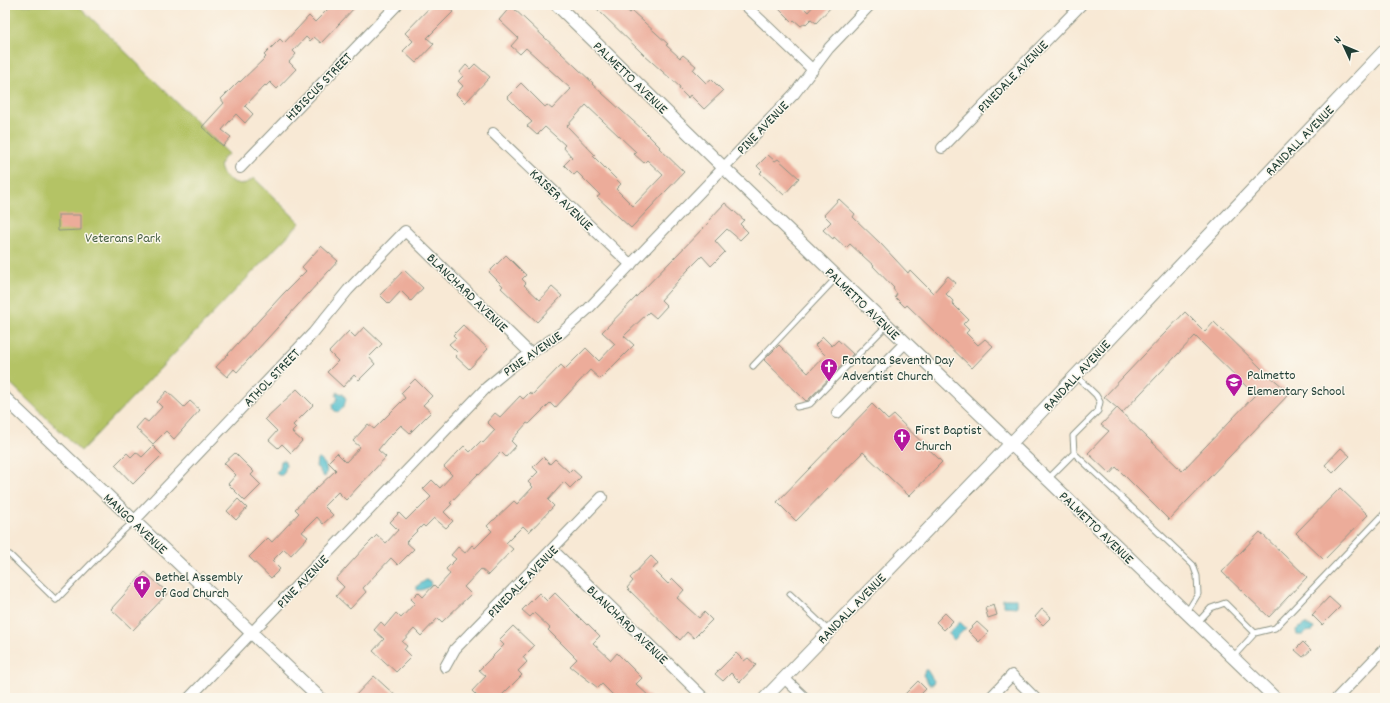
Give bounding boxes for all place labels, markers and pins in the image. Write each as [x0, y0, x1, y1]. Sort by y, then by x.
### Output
place label: Fontana Seventh Day Adventist Church [842, 351, 954, 387]
church icon: Fontana Seventh Day Adventist Church [819, 357, 839, 382]
place label: Palmetto Elementary School [1247, 366, 1346, 402]
school or university icon: Palmetto Elementary School [1224, 372, 1244, 397]
place label: First Baptist Church [915, 421, 982, 457]
church icon: First Baptist Church [892, 427, 912, 452]
place label: Bethel Assembly of God Church [155, 568, 243, 604]
church icon: Bethel Assembly of God Church [132, 574, 152, 599]

